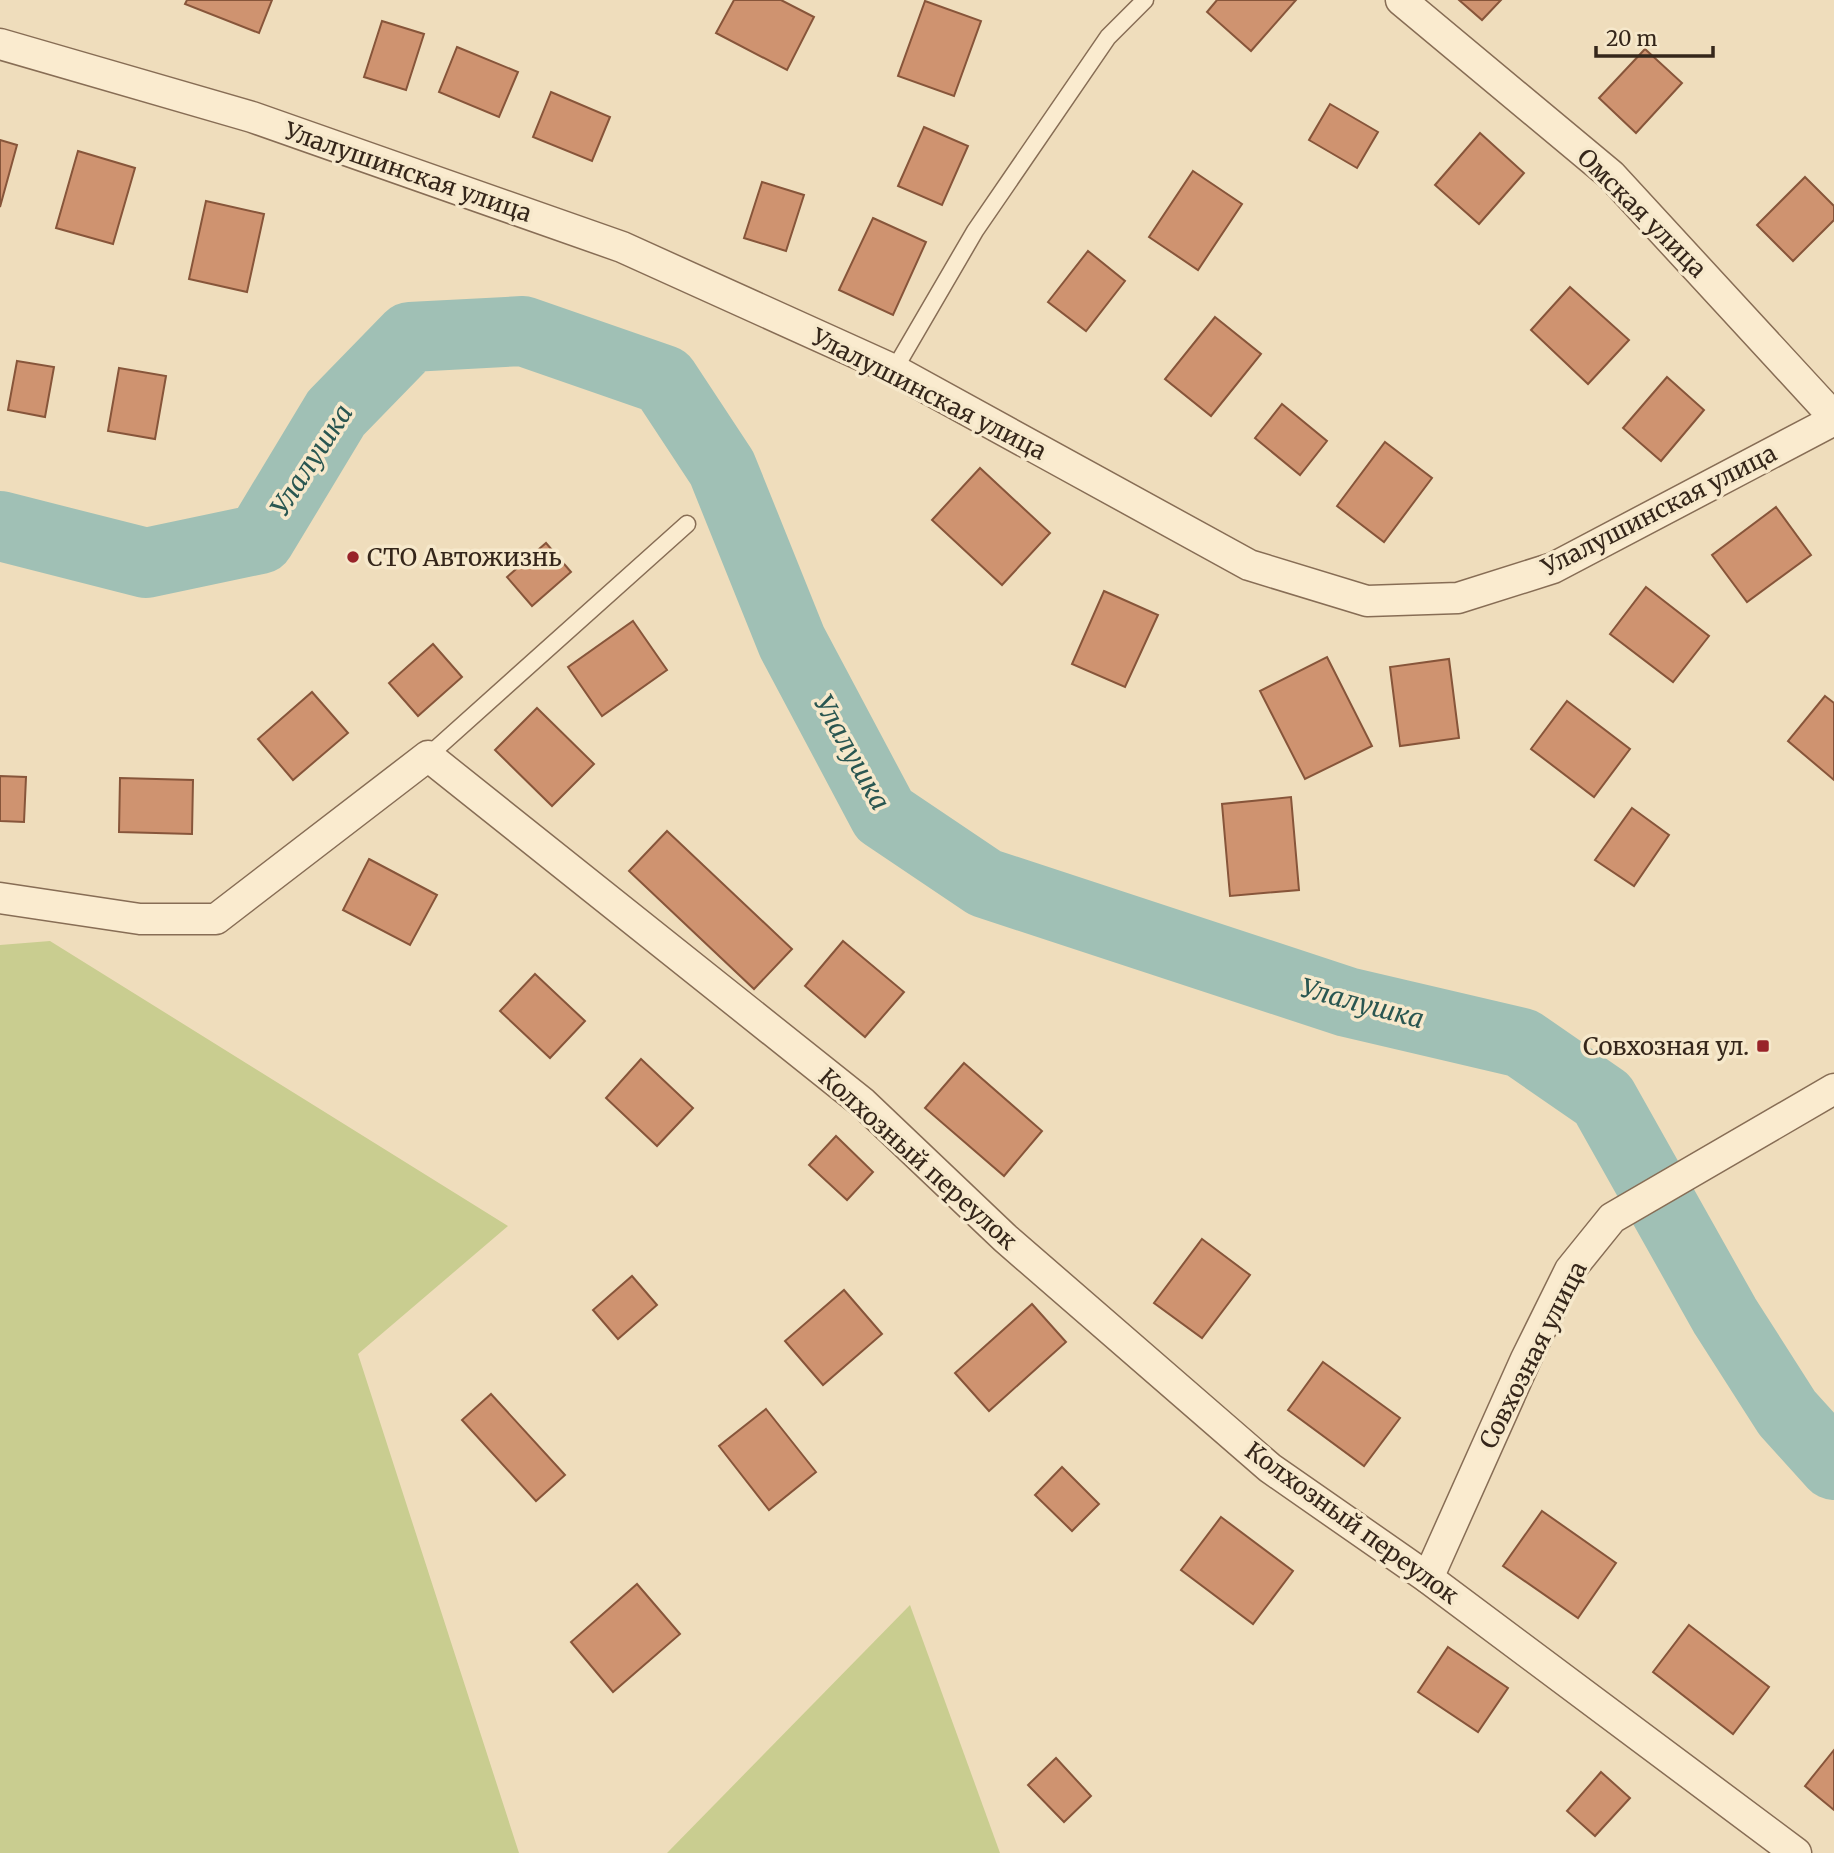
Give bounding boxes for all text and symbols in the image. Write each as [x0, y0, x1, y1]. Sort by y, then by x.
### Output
scale bar [1596, 14, 1713, 58]
text: 20 m [1606, 25, 1658, 52]
street label: Улалушинская улица [279, 115, 536, 229]
street label: Омская улица [1571, 142, 1713, 284]
street label: Улалушинская улица [806, 321, 1052, 467]
water label: Улалушка [263, 398, 359, 522]
street label: Улалушинская улица [1536, 437, 1782, 583]
place label: СТО Автожизнь [367, 542, 562, 573]
marker: СТО Автожизнь [345, 549, 361, 565]
water label: Улалушка [807, 688, 897, 816]
water label: Улалушка [1296, 971, 1428, 1035]
place label: Совхозная ул. [1583, 1031, 1749, 1062]
marker: Совхозная ул. [1755, 1038, 1771, 1054]
street label: Колхозный переулок [812, 1062, 1024, 1256]
street label: Совхозная улица [1472, 1256, 1594, 1454]
street label: Колхозный переулок [1239, 1435, 1465, 1611]

